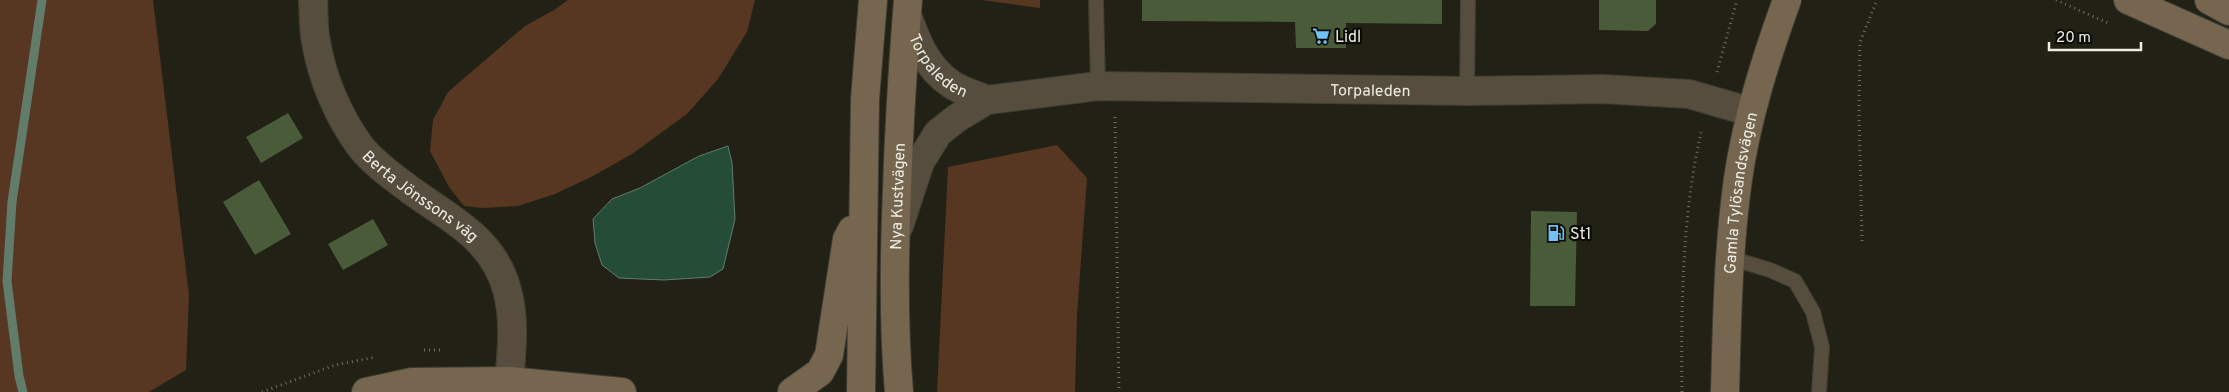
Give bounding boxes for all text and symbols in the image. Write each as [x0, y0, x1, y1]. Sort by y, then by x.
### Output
scale bar [2049, 20, 2142, 52]
supermarket icon: Lidl [1311, 26, 1331, 46]
place label: Lidl [1335, 28, 1361, 48]
text: 20 m [2056, 29, 2091, 48]
street label: Torpaleden [903, 31, 970, 103]
street label: Torpaleden [1330, 81, 1411, 102]
street label: Gamla Tylösandsvägen [1721, 110, 1763, 275]
street label: Nya Kustvägen [887, 142, 911, 250]
street label: Berta Jönssons väg [357, 147, 482, 247]
fuel station icon: St1 [1546, 223, 1566, 243]
place label: St1 [1570, 225, 1591, 245]

